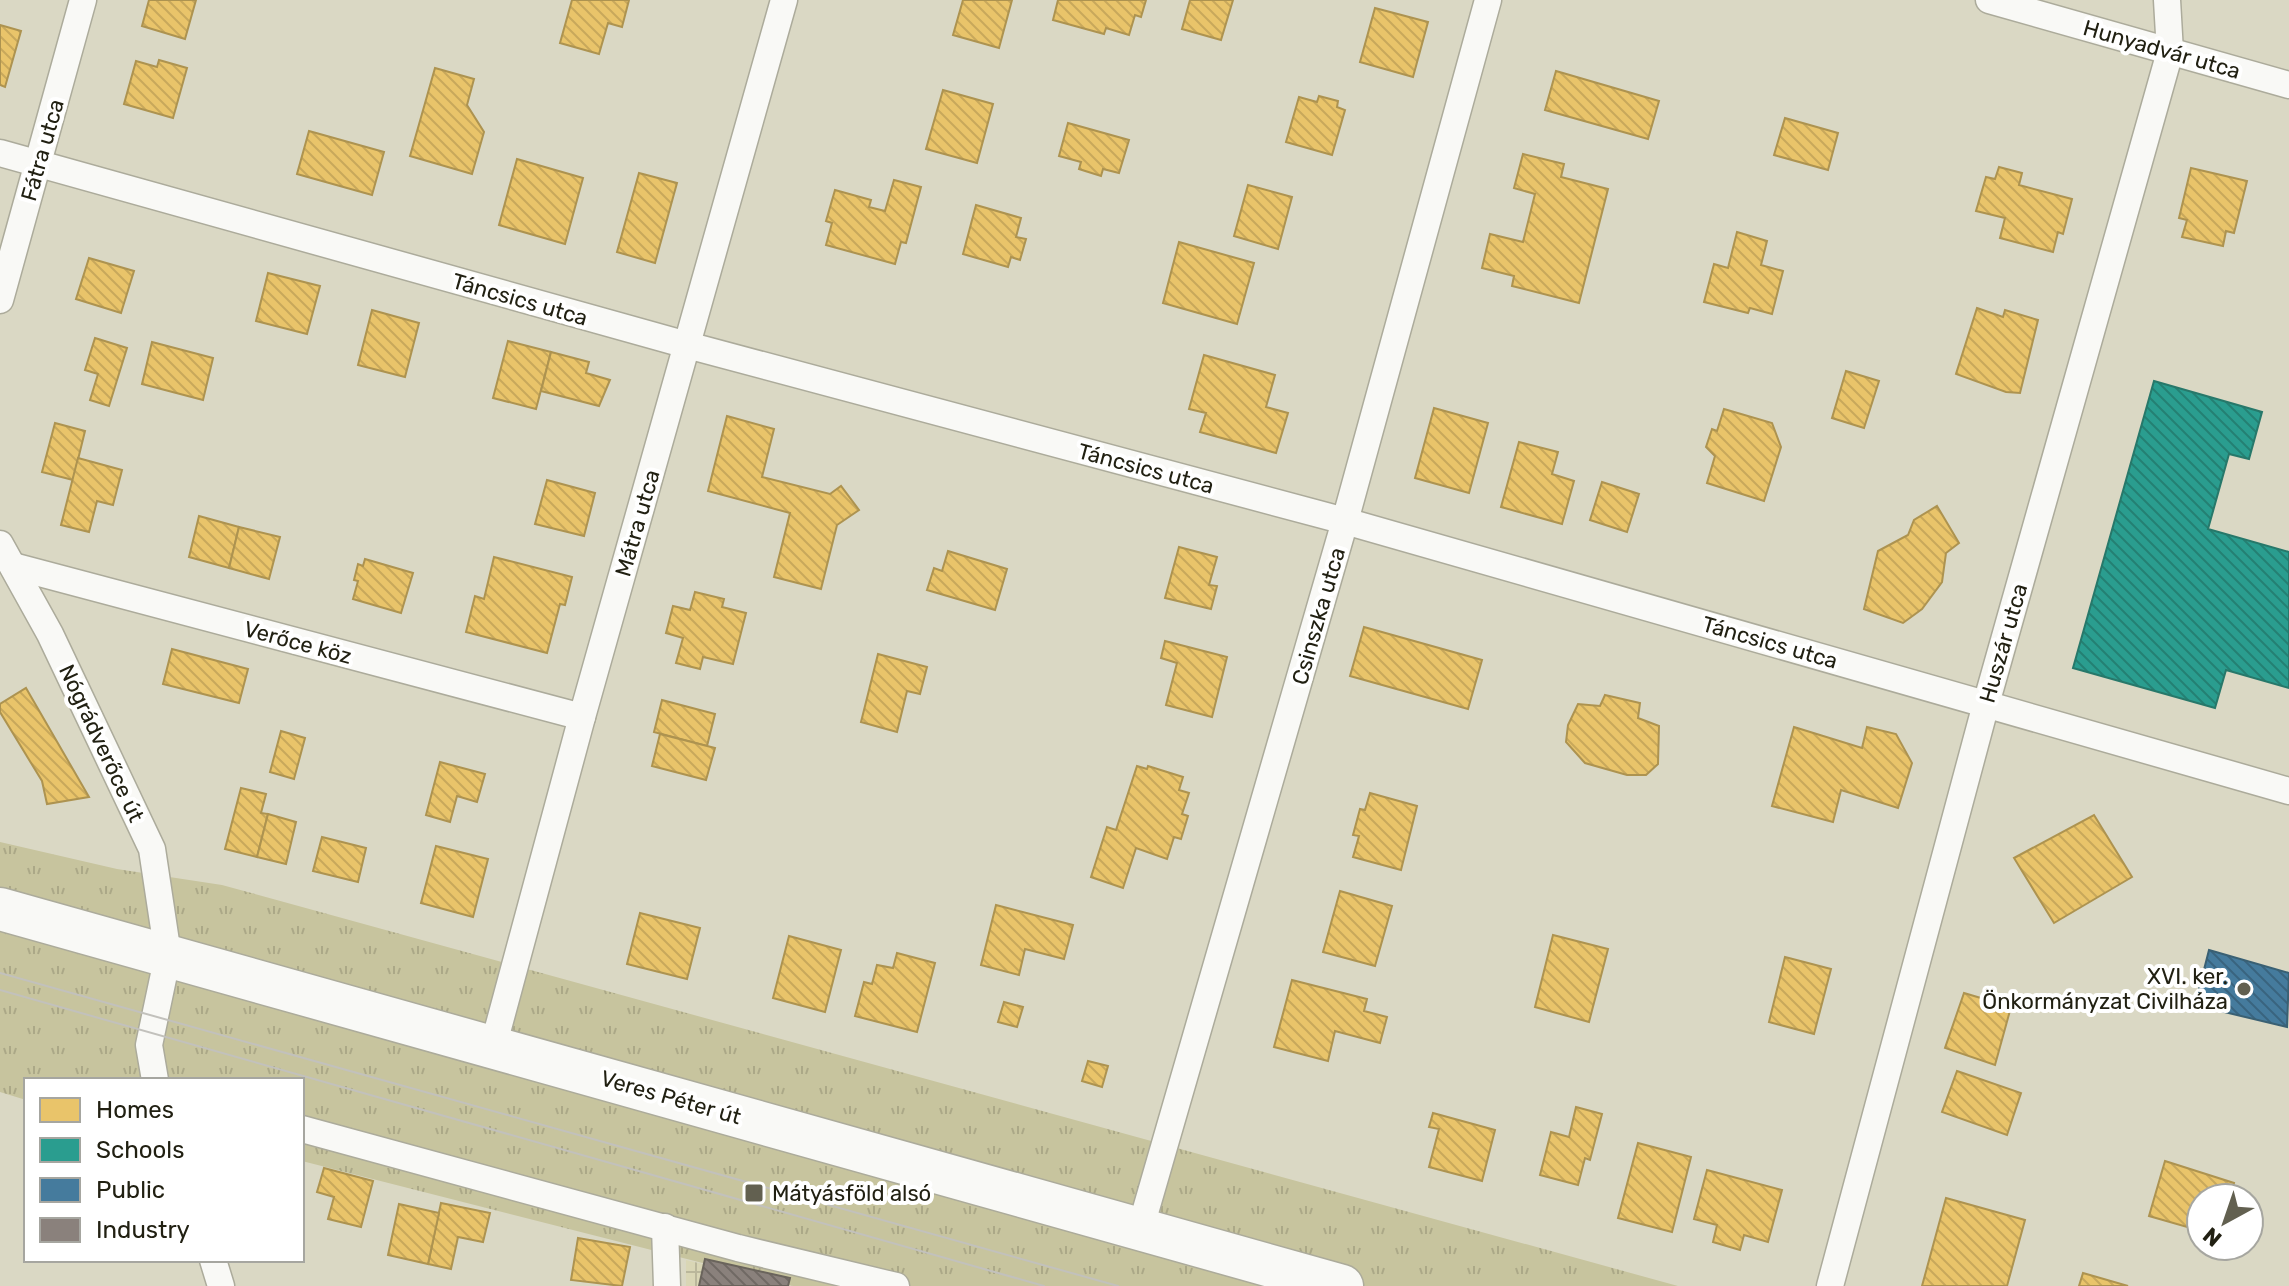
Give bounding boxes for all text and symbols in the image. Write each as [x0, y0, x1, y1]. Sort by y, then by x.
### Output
street label: Hunyadvár utca [2080, 14, 2244, 85]
street label: Fátra utca [15, 96, 70, 204]
street label: Táncsics utca [449, 267, 591, 332]
street label: Táncsics utca [1075, 437, 1217, 500]
street label: Mátra utca [609, 467, 666, 580]
street label: Csinszka utca [1286, 544, 1351, 688]
street label: Huszár utca [1974, 580, 2033, 706]
street label: Táncsics utca [1699, 610, 1841, 675]
street label: Verőce köz [241, 615, 355, 670]
street label: Nógrádverőce út [53, 660, 150, 827]
place label: XVI. ker. Önkormányzat Civilháza [1982, 963, 2228, 1015]
marker: XVI. ker. Önkormányzat Civilháza [2235, 980, 2253, 998]
street label: Veres Péter út [597, 1065, 745, 1131]
legend [24, 1078, 304, 1262]
text: Homes [96, 1096, 174, 1124]
text: Schools [96, 1136, 184, 1164]
text: Public [96, 1176, 165, 1204]
place label: Mátyásföld alsó [772, 1180, 931, 1207]
marker: Mátyásföld alsó [743, 1182, 765, 1204]
north arrow [2185, 1182, 2265, 1262]
text: Industry [96, 1216, 190, 1244]
text: N [2198, 1222, 2227, 1252]

